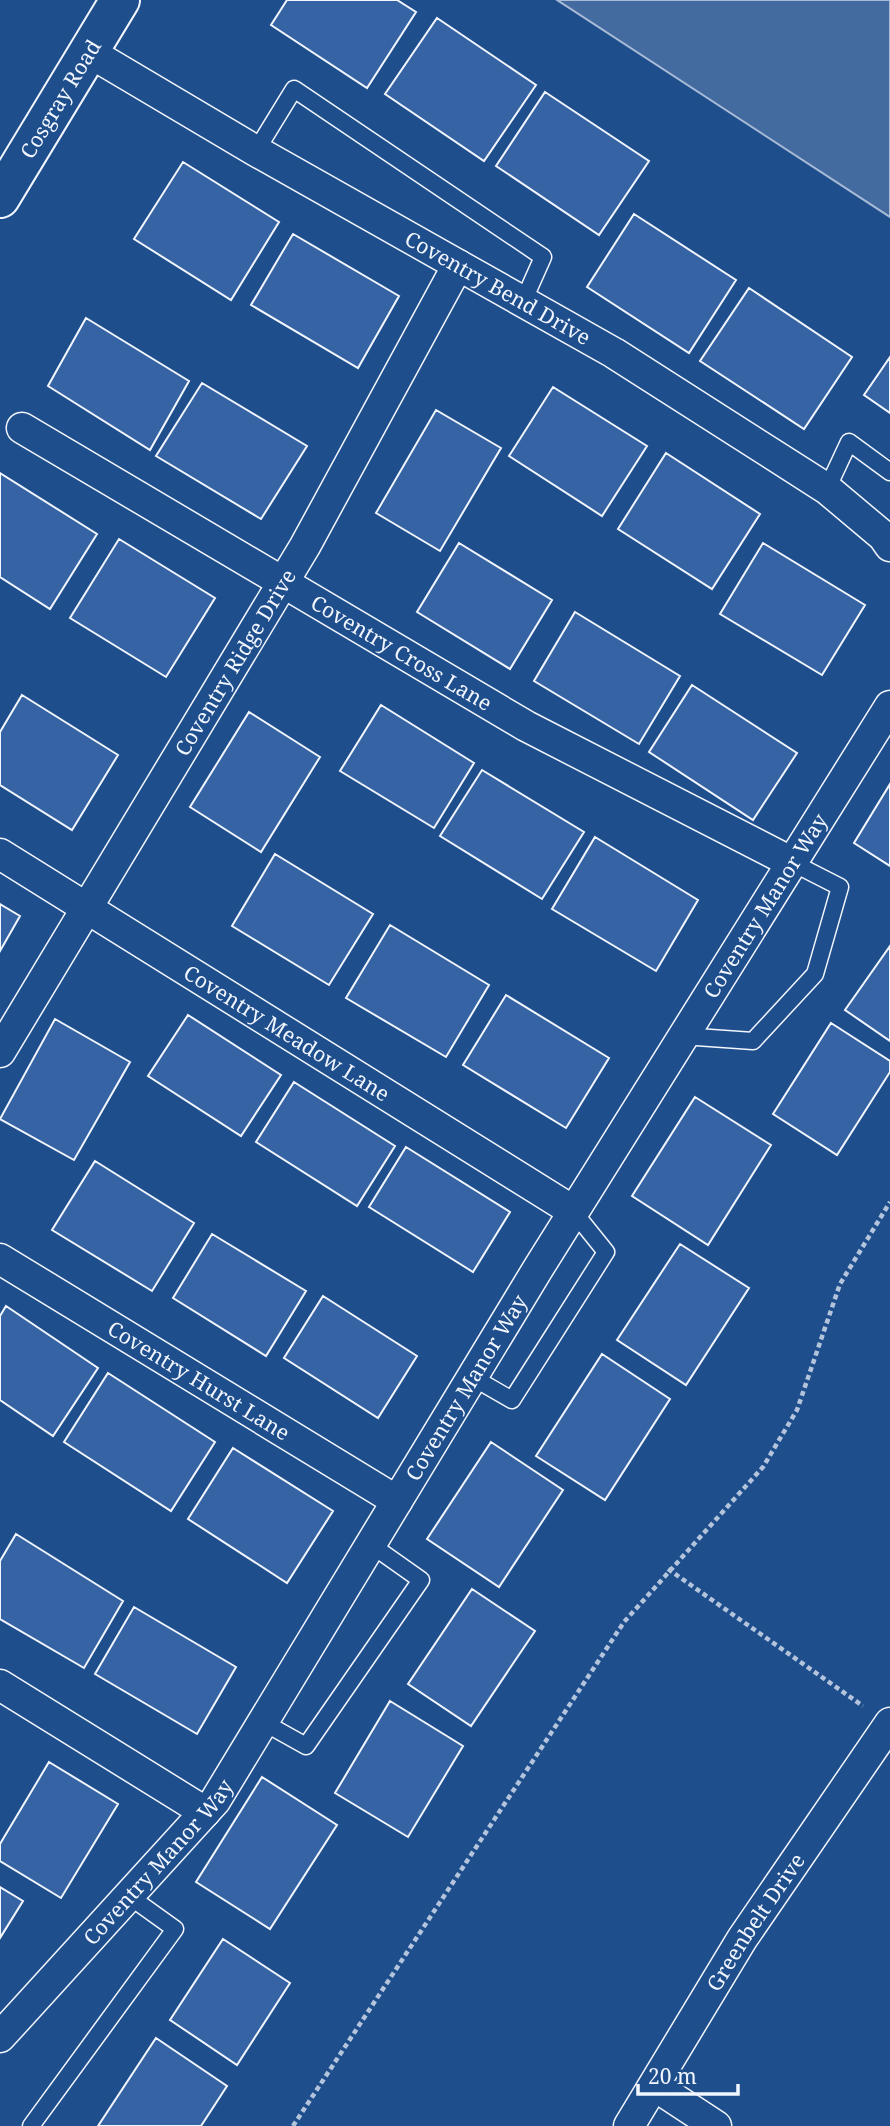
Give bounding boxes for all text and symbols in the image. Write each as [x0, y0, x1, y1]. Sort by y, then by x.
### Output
street label: Cosgray Road [13, 34, 107, 164]
street label: Coventry Bend Drive [400, 224, 596, 351]
street label: Coventry Ridge Drive [168, 564, 302, 761]
street label: Coventry Cross Lane [306, 588, 497, 717]
street label: Coventry Manor Way [697, 808, 833, 1003]
street label: Coventry Meadow Lane [179, 958, 395, 1107]
street label: Coventry Manor Way [399, 1289, 533, 1486]
street label: Coventry Hurst Lane [103, 1314, 295, 1447]
street label: Coventry Manor Way [77, 1774, 239, 1951]
street label: Greenbelt Drive [700, 1847, 811, 1996]
scale bar [638, 2052, 738, 2096]
text: 20 m [648, 2062, 697, 2090]

